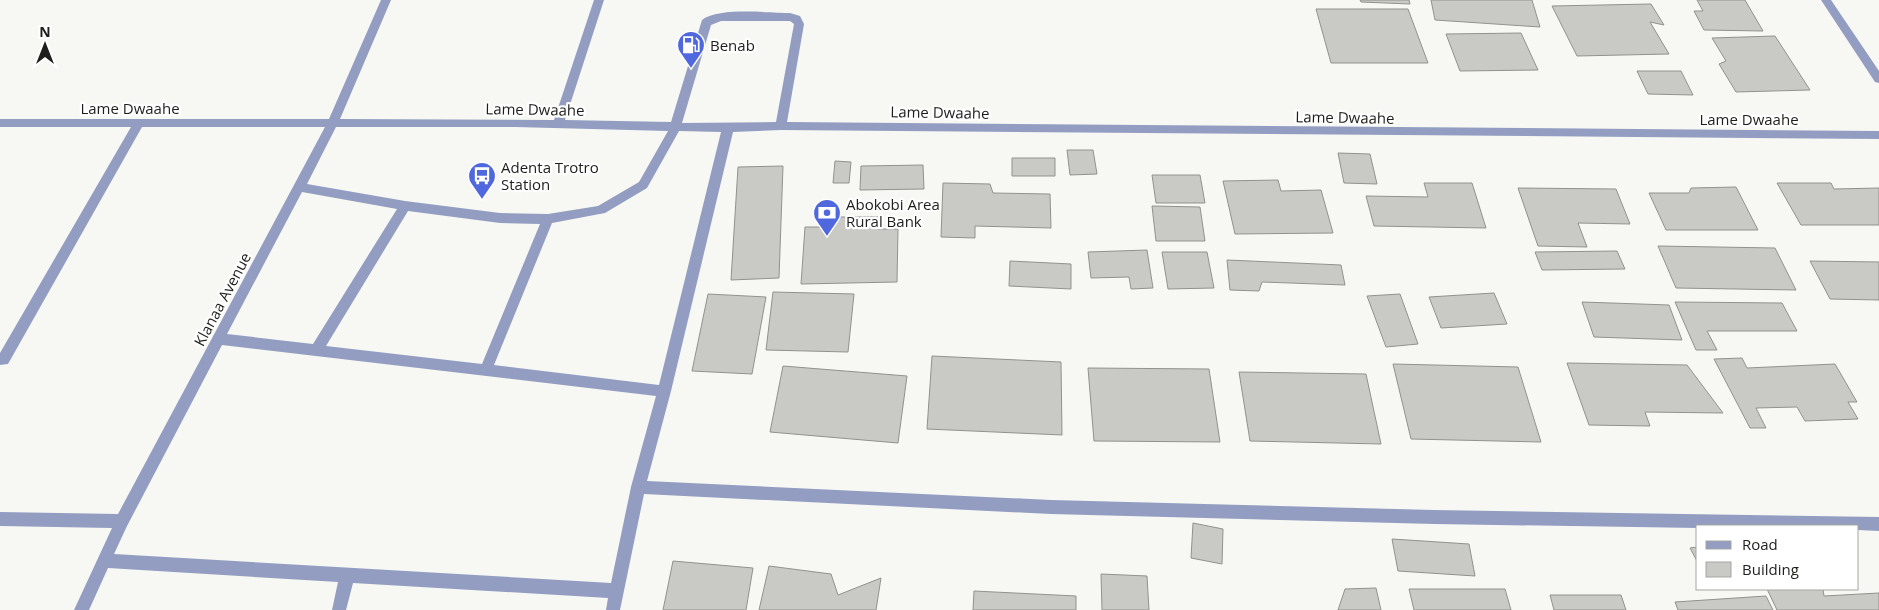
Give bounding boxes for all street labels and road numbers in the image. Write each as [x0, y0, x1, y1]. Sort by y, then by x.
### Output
street label: Lame Dwaahe [80, 98, 180, 118]
street label: Lame Dwaahe [485, 98, 585, 120]
street label: Lame Dwaahe [890, 101, 990, 123]
street label: Lame Dwaahe [1295, 106, 1395, 128]
street label: Lame Dwaahe [1699, 109, 1799, 129]
street label: Klanaa Avenue [189, 249, 255, 349]

